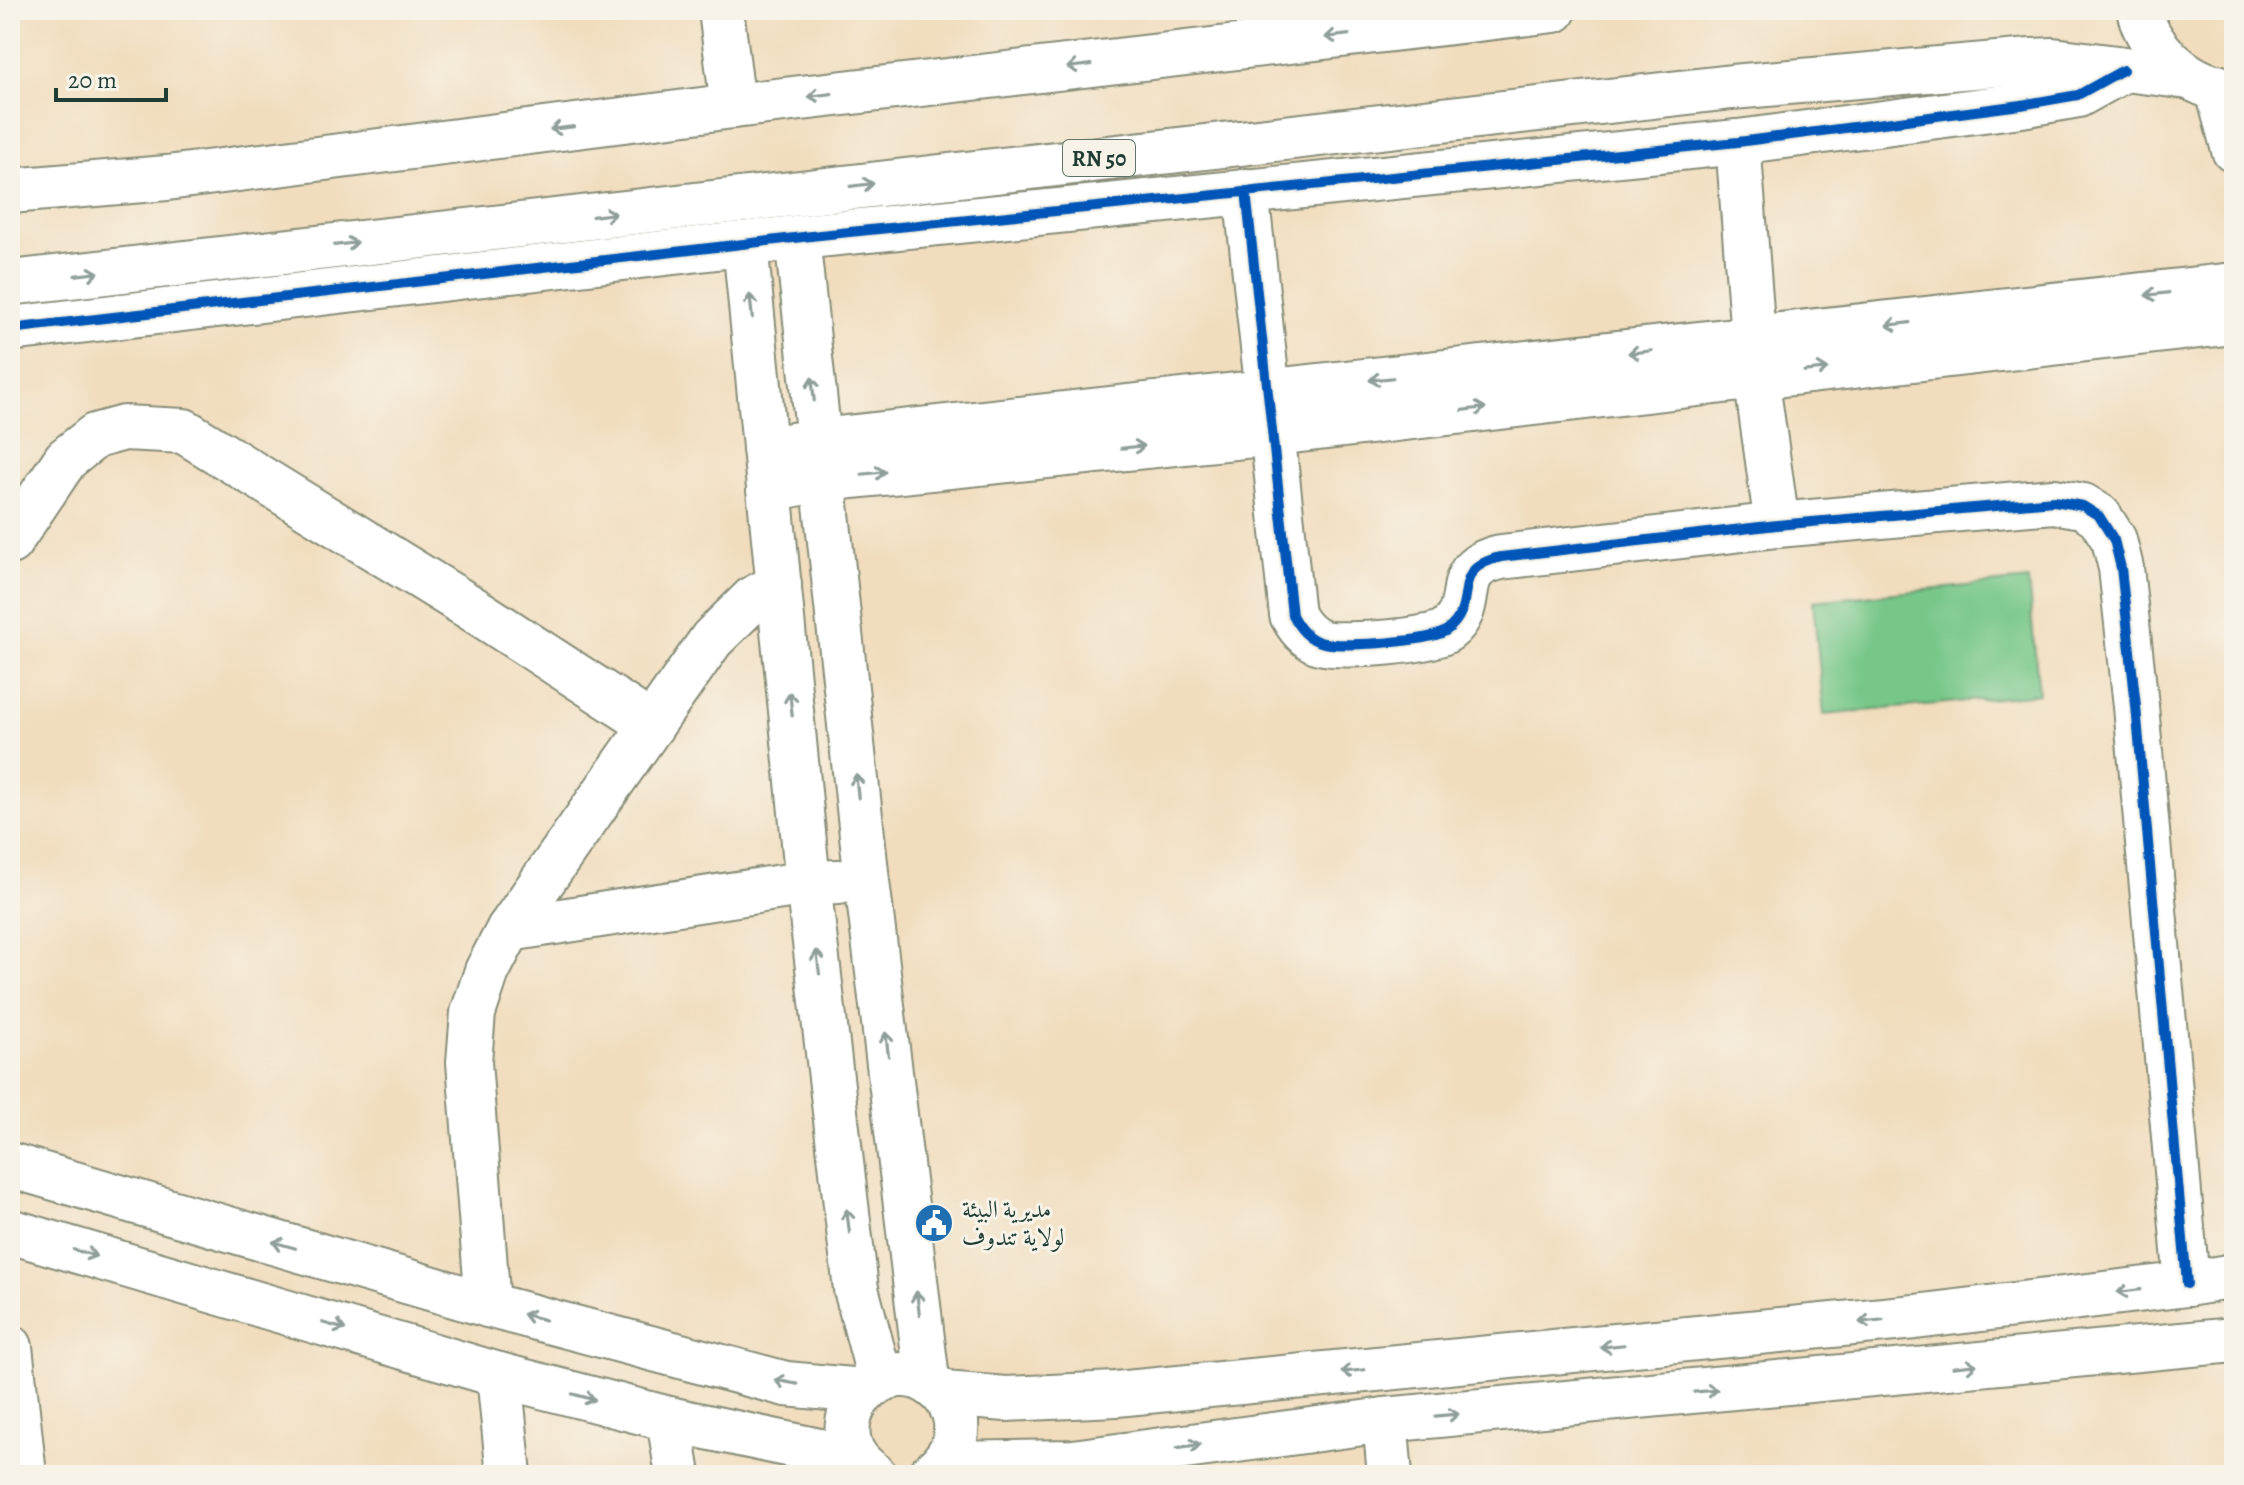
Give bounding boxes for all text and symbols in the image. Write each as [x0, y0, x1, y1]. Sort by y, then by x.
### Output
one-way arrow [1324, 28, 1351, 43]
scale bar [56, 52, 166, 102]
one-way arrow [1066, 58, 1093, 73]
text: 20 m [68, 64, 117, 96]
one-way arrow [808, 88, 834, 103]
one-way arrow [550, 120, 576, 135]
road number: RN 50 [1063, 140, 1135, 176]
one-way arrow [849, 177, 874, 192]
one-way arrow [590, 207, 617, 222]
one-way arrow [332, 237, 359, 252]
one-way arrow [74, 266, 100, 281]
one-way arrow [2144, 286, 2170, 301]
one-way arrow [743, 293, 758, 320]
one-way arrow [1885, 316, 1912, 331]
one-way arrow [1627, 345, 1654, 360]
one-way arrow [1802, 362, 1829, 377]
one-way arrow [1368, 372, 1395, 387]
one-way arrow [806, 376, 821, 402]
one-way arrow [1461, 402, 1487, 417]
one-way arrow [1119, 439, 1146, 454]
one-way arrow [860, 466, 887, 481]
one-way arrow [783, 691, 798, 718]
one-way arrow [849, 773, 864, 800]
one-way arrow [810, 950, 825, 976]
one-way arrow [879, 1032, 894, 1058]
place label: مديرية البيئة لولاية تندوف [962, 1193, 1064, 1253]
public building icon: مديرية البيئة لولاية تندوف [913, 1202, 955, 1244]
one-way arrow [840, 1208, 855, 1235]
one-way arrow [272, 1237, 298, 1252]
one-way arrow [71, 1246, 97, 1261]
one-way arrow [2116, 1284, 2143, 1299]
one-way arrow [910, 1290, 925, 1317]
one-way arrow [522, 1308, 547, 1323]
one-way arrow [1858, 1314, 1885, 1329]
one-way arrow [321, 1319, 347, 1334]
one-way arrow [1599, 1339, 1626, 1354]
one-way arrow [1951, 1359, 1978, 1374]
one-way arrow [1340, 1364, 1367, 1379]
one-way arrow [773, 1374, 799, 1389]
one-way arrow [1692, 1383, 1719, 1398]
one-way arrow [571, 1390, 597, 1405]
one-way arrow [1433, 1407, 1460, 1422]
one-way arrow [1175, 1439, 1202, 1454]

